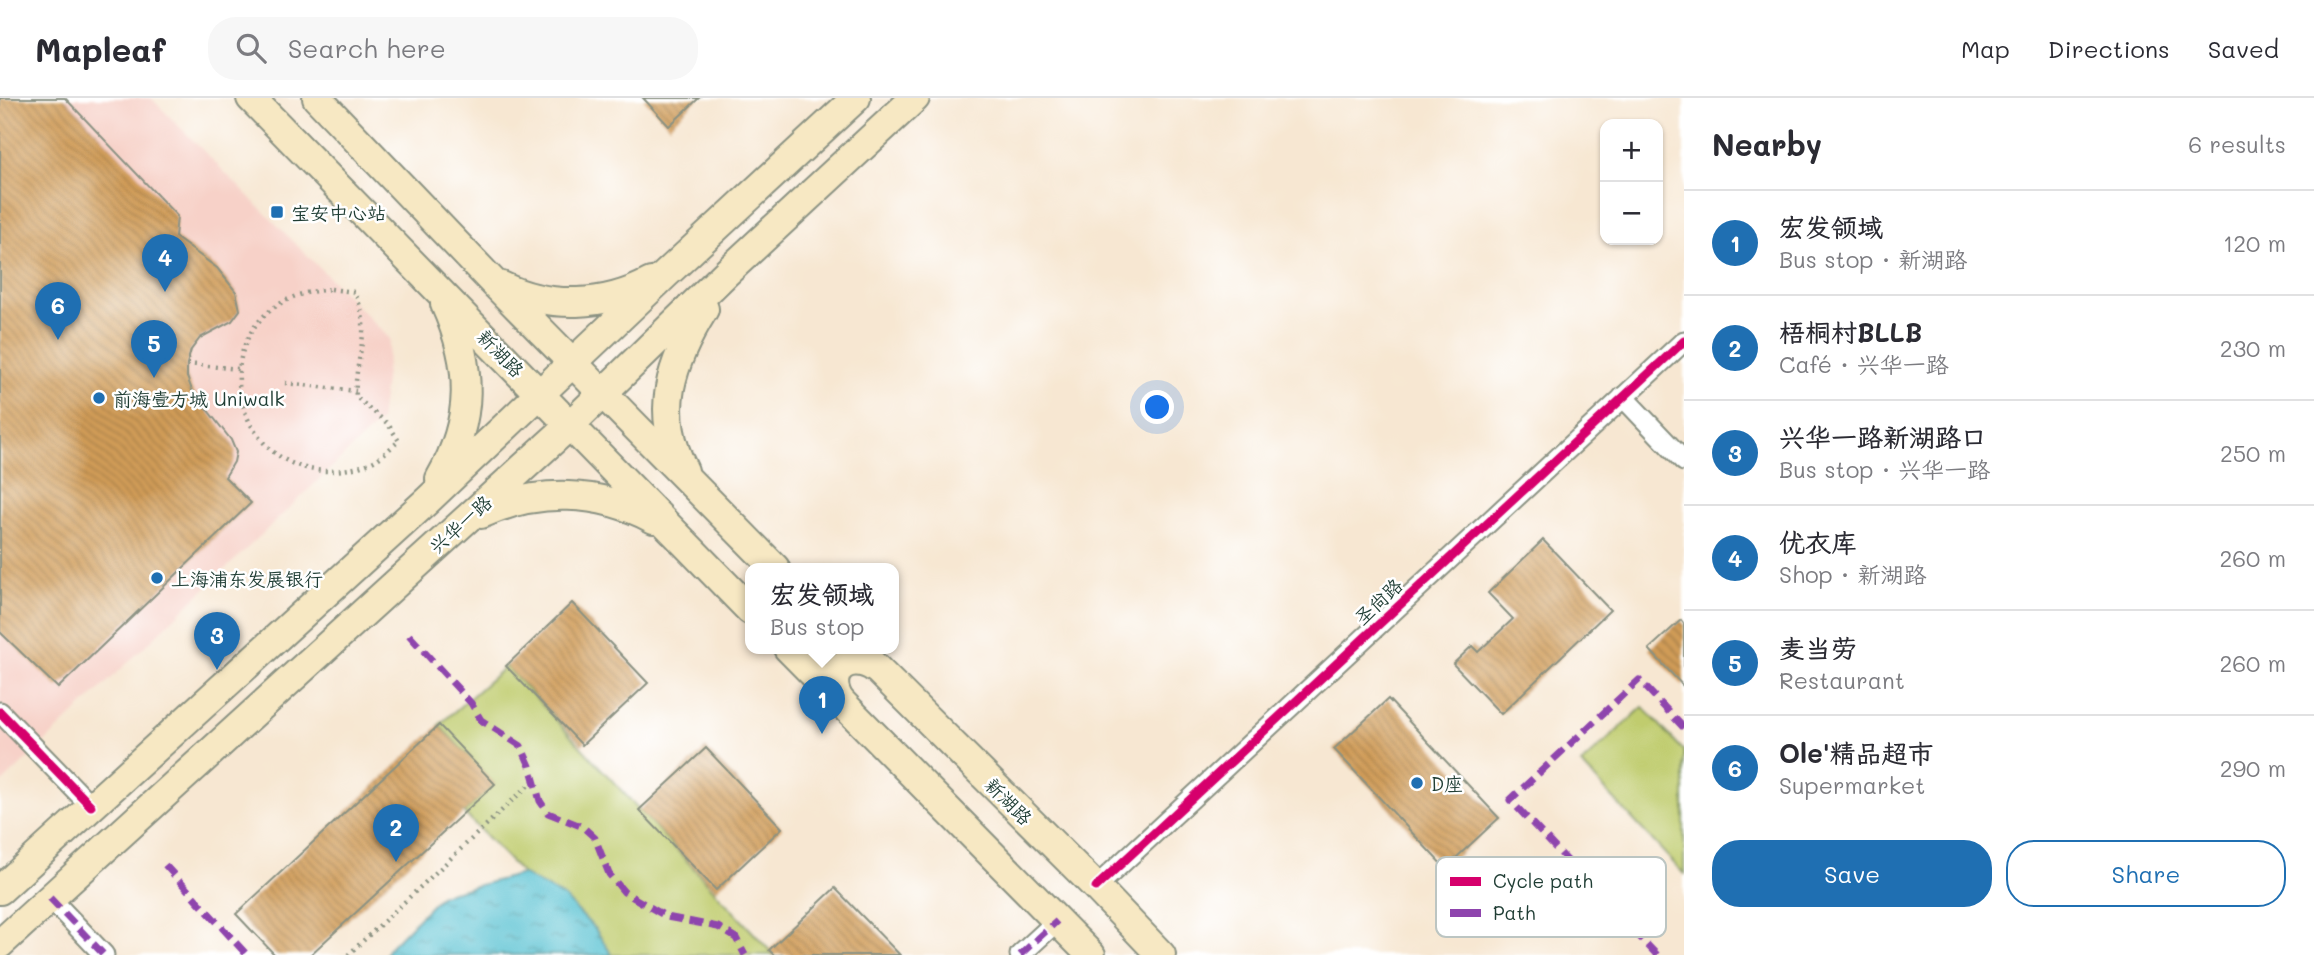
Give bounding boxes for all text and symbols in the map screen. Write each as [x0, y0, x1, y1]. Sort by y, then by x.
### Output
search box [208, 17, 698, 80]
text: Mapleaf [35, 27, 166, 70]
icon: search [232, 29, 270, 67]
text: Search here [288, 31, 446, 65]
text: Map [1961, 33, 2010, 64]
text: Directions [2048, 33, 2170, 64]
text: Saved [2208, 33, 2279, 64]
map controls [1600, 119, 1663, 245]
button: + [1600, 119, 1663, 182]
text: Nearby [1712, 124, 1822, 164]
text: 6 results [2188, 129, 2286, 159]
button: − [1600, 182, 1663, 245]
place label: 宝安中心站 [291, 200, 386, 225]
marker: 宝安中心站 [269, 204, 285, 220]
text: 宏发领域 [1779, 210, 1883, 244]
text: 1 [1730, 228, 1740, 258]
text: 120 m [2223, 228, 2286, 258]
pin: 4 [142, 234, 188, 292]
text: Bus stop · 新湖路 [1779, 244, 1967, 274]
pin: 6 [35, 282, 81, 340]
text: 梧桐村BLLB [1779, 315, 1922, 349]
pin: 5 [131, 320, 177, 378]
street label: 新湖路 [472, 324, 530, 382]
text: 2 [1729, 333, 1741, 363]
text: 230 m [2220, 333, 2286, 363]
text: Café · 兴华一路 [1779, 349, 1949, 379]
place label: 前海壹方城 Uniwalk [113, 386, 285, 411]
marker: 前海壹方城 Uniwalk [91, 390, 107, 406]
your location [1140, 390, 1174, 424]
text: 兴华一路新湖路口 [1779, 420, 1987, 454]
text: 3 [1728, 438, 1742, 468]
text: 250 m [2220, 438, 2286, 468]
text: Bus stop · 兴华一路 [1779, 454, 1990, 484]
street label: 兴华一路 [423, 489, 497, 559]
text: 优衣库 [1779, 525, 1857, 559]
text: 4 [1728, 543, 1742, 573]
text: 260 m [2219, 543, 2286, 573]
text: Shop · 新湖路 [1779, 559, 1927, 589]
popup [745, 563, 899, 654]
place label: 上海浦东发展银行 [171, 566, 323, 591]
marker: 上海浦东发展银行 [149, 570, 165, 586]
street label: 圣尚路 [1349, 572, 1407, 630]
text: 宏发领域 [770, 577, 874, 611]
text: Bus stop [770, 611, 865, 641]
pin: 3 [194, 612, 240, 670]
text: 麦当劳 [1779, 631, 1857, 665]
text: 5 [1728, 648, 1742, 678]
text: 260 m [2219, 648, 2286, 678]
text: Restaurant [1779, 665, 1905, 695]
pin: 1 [799, 676, 845, 734]
text: Ole'精品超市 [1779, 736, 1934, 770]
text: 6 [1728, 753, 1742, 783]
text: 290 m [2220, 753, 2286, 783]
text: Supermarket [1779, 770, 1925, 800]
place label: D座 [1431, 771, 1463, 796]
street label: 新湖路 [980, 772, 1038, 830]
marker: D座 [1409, 775, 1425, 791]
pin: 2 [373, 804, 419, 862]
button: Save [1712, 840, 1992, 907]
button: Share [2006, 840, 2286, 907]
legend [1436, 857, 1666, 937]
text: Cycle path [1493, 868, 1593, 893]
text: Path [1493, 900, 1536, 925]

